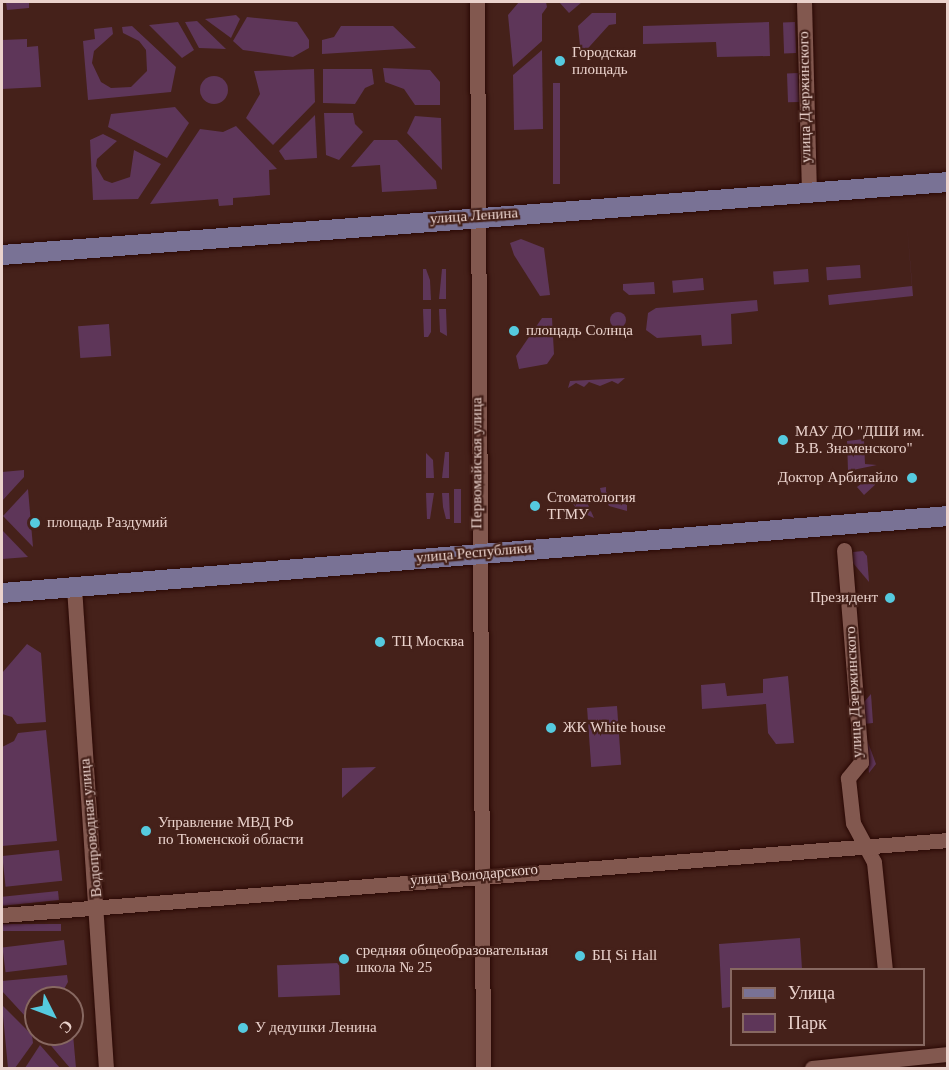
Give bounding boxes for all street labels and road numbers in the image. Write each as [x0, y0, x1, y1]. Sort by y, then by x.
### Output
street label: улица Дзержинского [795, 31, 815, 163]
street label: улица Ленина [429, 204, 519, 228]
street label: Первомайская улица [468, 397, 486, 529]
street label: улица Республики [415, 539, 533, 567]
street label: улица Дзержинского [842, 626, 866, 758]
street label: Водопроводная улица [76, 758, 106, 898]
street label: улица Володарского [409, 860, 539, 890]

